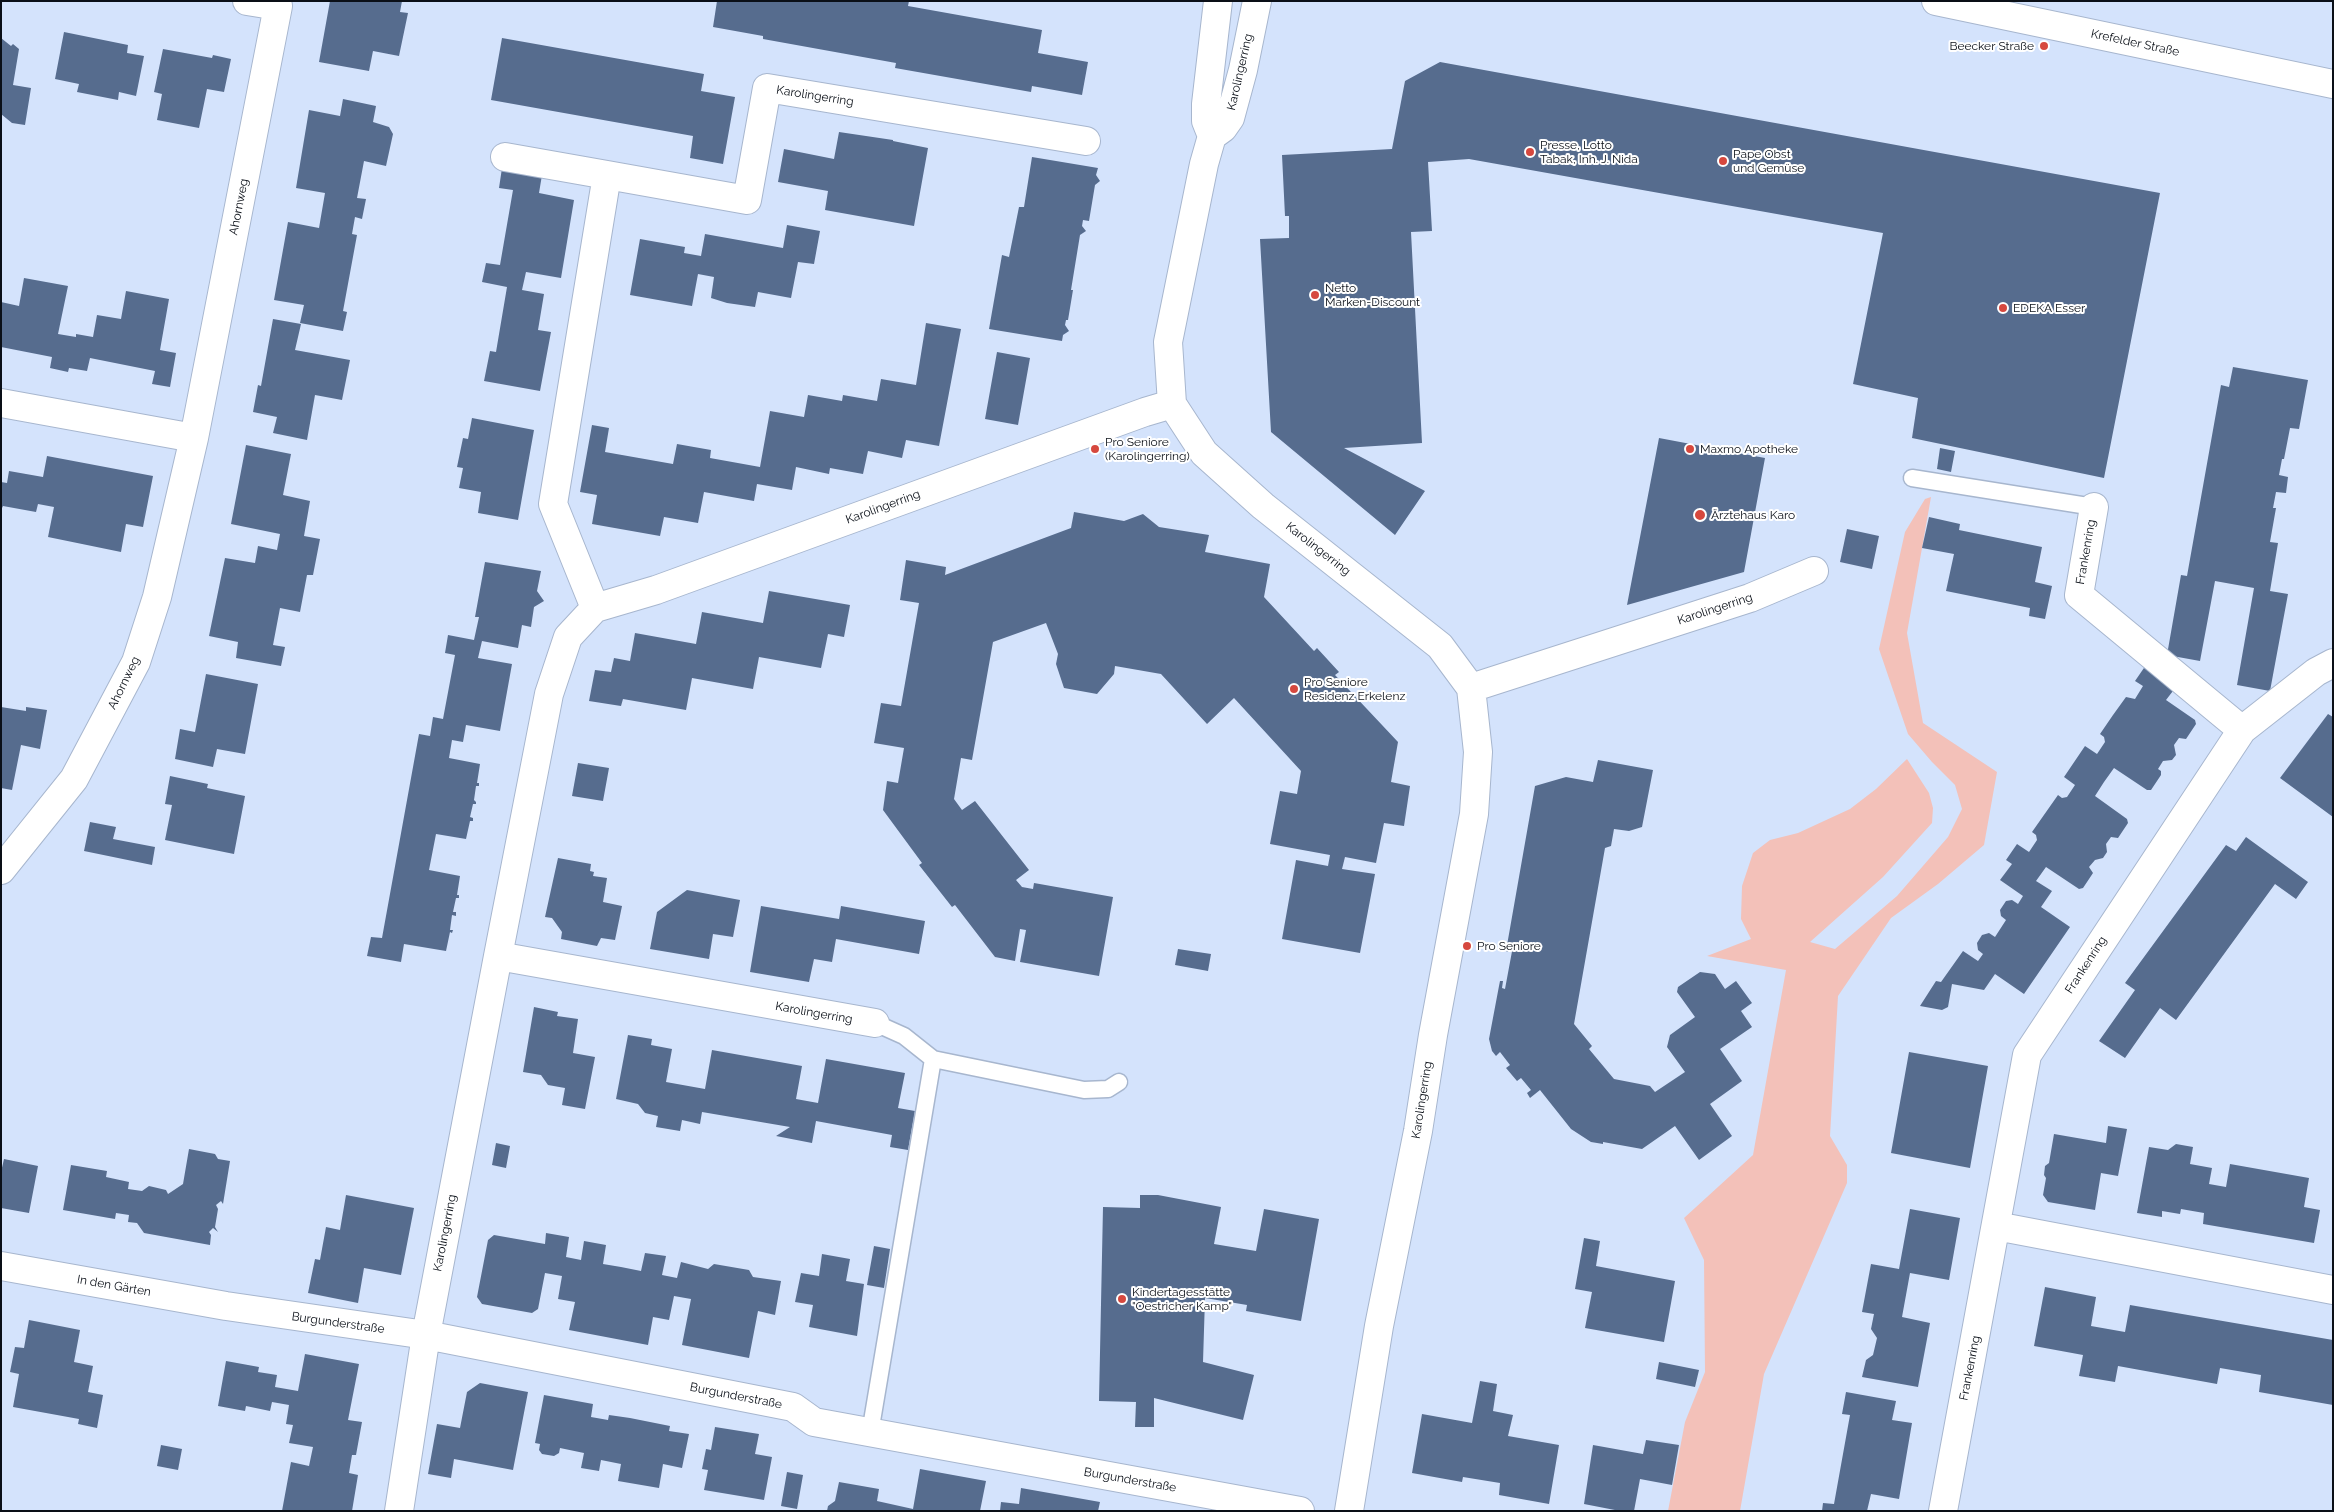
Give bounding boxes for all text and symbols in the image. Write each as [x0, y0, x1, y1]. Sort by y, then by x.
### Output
street label: Krefelder Straße [2089, 27, 2181, 59]
street label: Karolingerring [1224, 32, 1256, 112]
place label: Beecker Straße [1949, 39, 2034, 53]
marker: Beecker Straße [2038, 40, 2050, 52]
street label: Karolingerring [775, 83, 855, 109]
place label: Presse, Lotto Tabak, Inh. J. Nida [1540, 138, 1638, 166]
marker: Presse, Lotto Tabak, Inh. J. Nida [1524, 146, 1536, 158]
place label: Pape Obst und Gemüse [1733, 147, 1804, 175]
marker: Pape Obst und Gemüse [1717, 155, 1729, 167]
street label: Ahornweg [226, 177, 252, 237]
place label: Netto Marken-Discount [1325, 281, 1420, 309]
marker: Netto Marken-Discount [1309, 289, 1321, 301]
place label: EDEKA Esser [2013, 301, 2085, 315]
marker: EDEKA Esser [1997, 302, 2009, 314]
place label: Pro Seniore (Karolingerring) [1105, 435, 1190, 463]
place label: Maxmo Apotheke [1700, 442, 1798, 456]
marker: Pro Seniore (Karolingerring) [1089, 443, 1101, 455]
marker: Maxmo Apotheke [1684, 443, 1696, 455]
street label: Karolingerring [844, 487, 922, 527]
marker: Ärztehaus Karo [1693, 508, 1707, 522]
place label: Ärztehaus Karo [1711, 508, 1795, 522]
street label: Frankenring [2073, 518, 2099, 586]
street label: Karolingerring [1283, 519, 1353, 579]
street label: Karolingerring [1676, 590, 1754, 628]
street label: Ahornweg [105, 654, 143, 712]
place label: Pro Seniore Residenz Erkelenz [1304, 675, 1405, 703]
marker: Pro Seniore Residenz Erkelenz [1288, 683, 1300, 695]
street label: Frankenring [2062, 934, 2110, 996]
place label: Pro Seniore [1477, 939, 1541, 953]
marker: Pro Seniore [1461, 940, 1473, 952]
street label: Karolingerring [774, 999, 854, 1027]
street label: Karolingerring [1409, 1060, 1435, 1140]
street label: Karolingerring [430, 1193, 460, 1273]
street label: In den Gärten [76, 1272, 152, 1300]
place label: Kindertagesstätte "Oestricher Kamp" [1132, 1285, 1232, 1313]
marker: Kindertagesstätte "Oestricher Kamp" [1116, 1293, 1128, 1305]
street label: Burgunderstraße [291, 1309, 385, 1337]
street label: Frankenring [1957, 1334, 1983, 1402]
street label: Burgunderstraße [689, 1380, 783, 1412]
street label: Burgunderstraße [1083, 1465, 1177, 1495]

